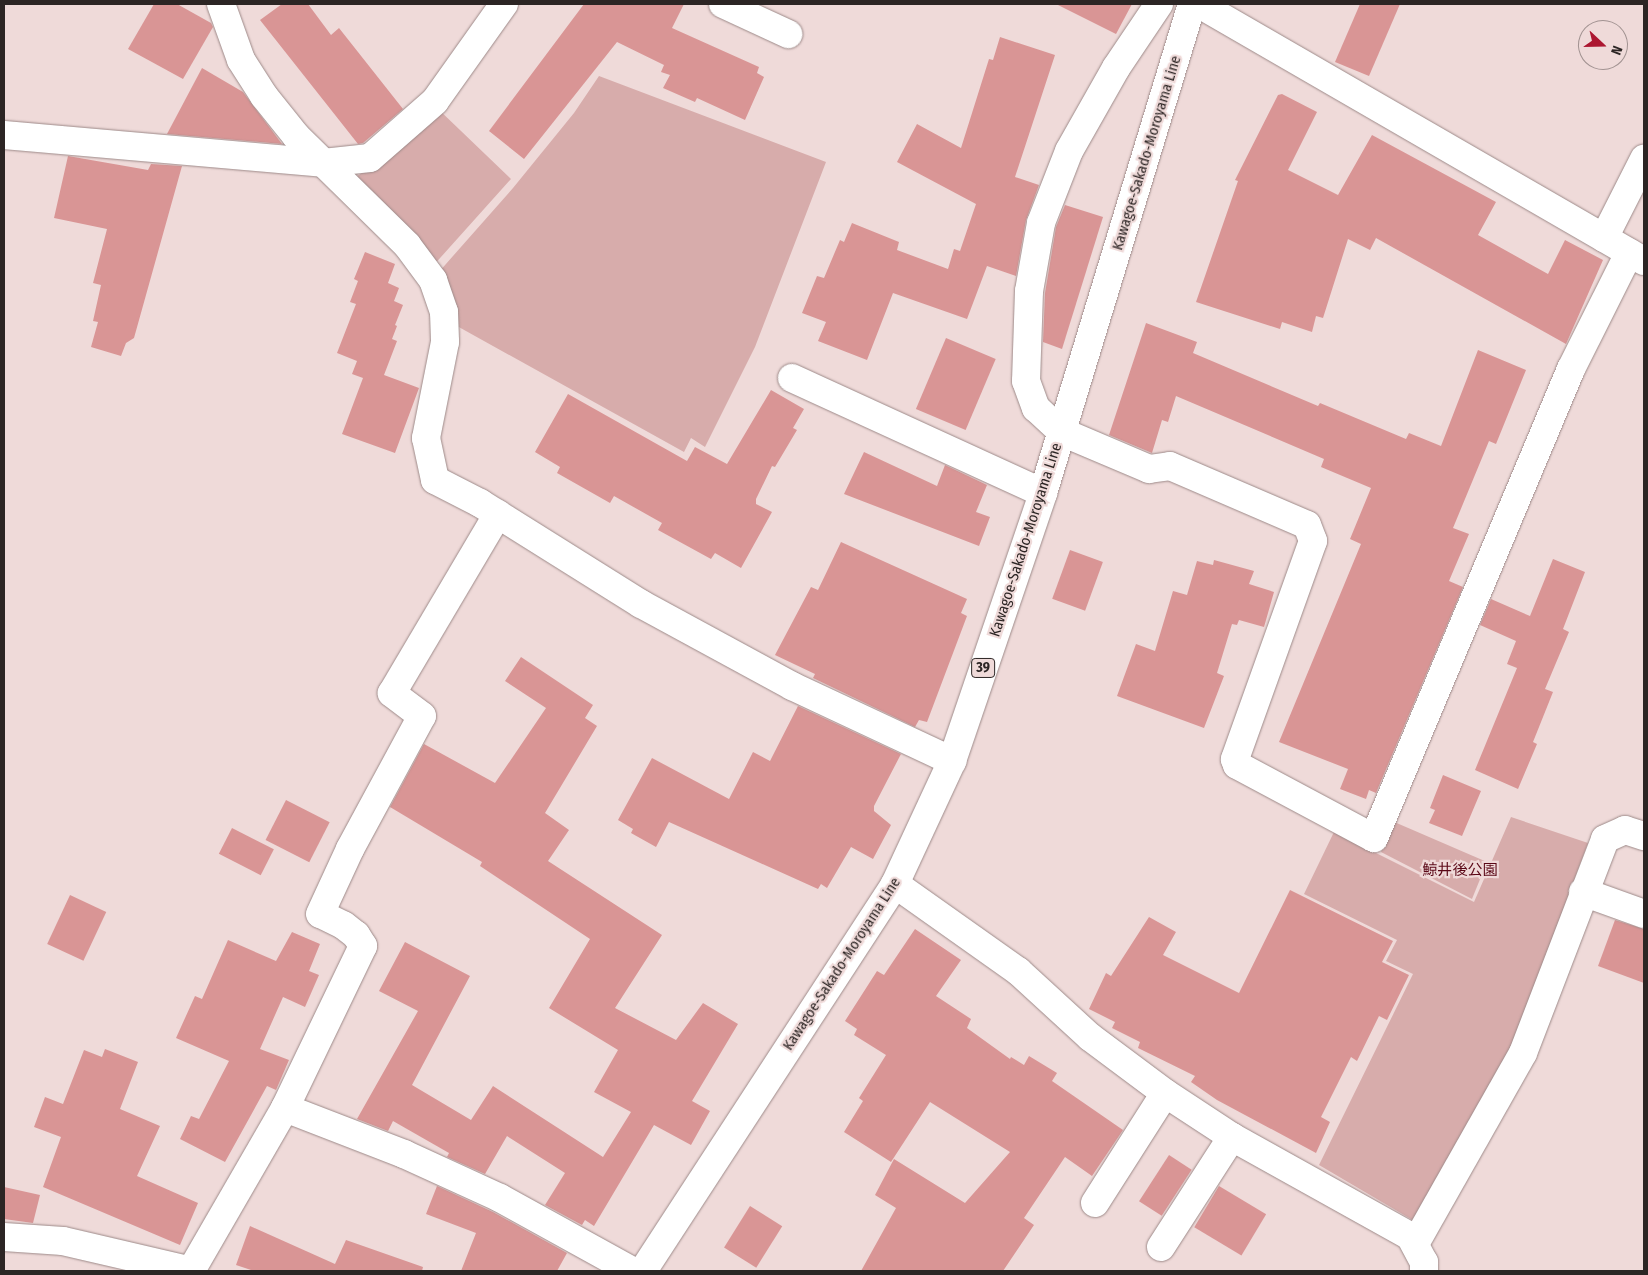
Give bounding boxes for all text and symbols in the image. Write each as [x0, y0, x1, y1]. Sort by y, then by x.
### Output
north arrow [1578, 20, 1628, 70]
text: N [1607, 43, 1626, 57]
street label: Kawagoe-Sakado-Moroyama Line [1109, 54, 1185, 252]
street label: Kawagoe-Sakado-Moroyama Line [986, 441, 1066, 639]
road number: 39 [970, 656, 996, 680]
park label: 鯨井後公園 [1423, 862, 1497, 880]
street label: Kawagoe-Sakado-Moroyama Line [779, 874, 905, 1054]

